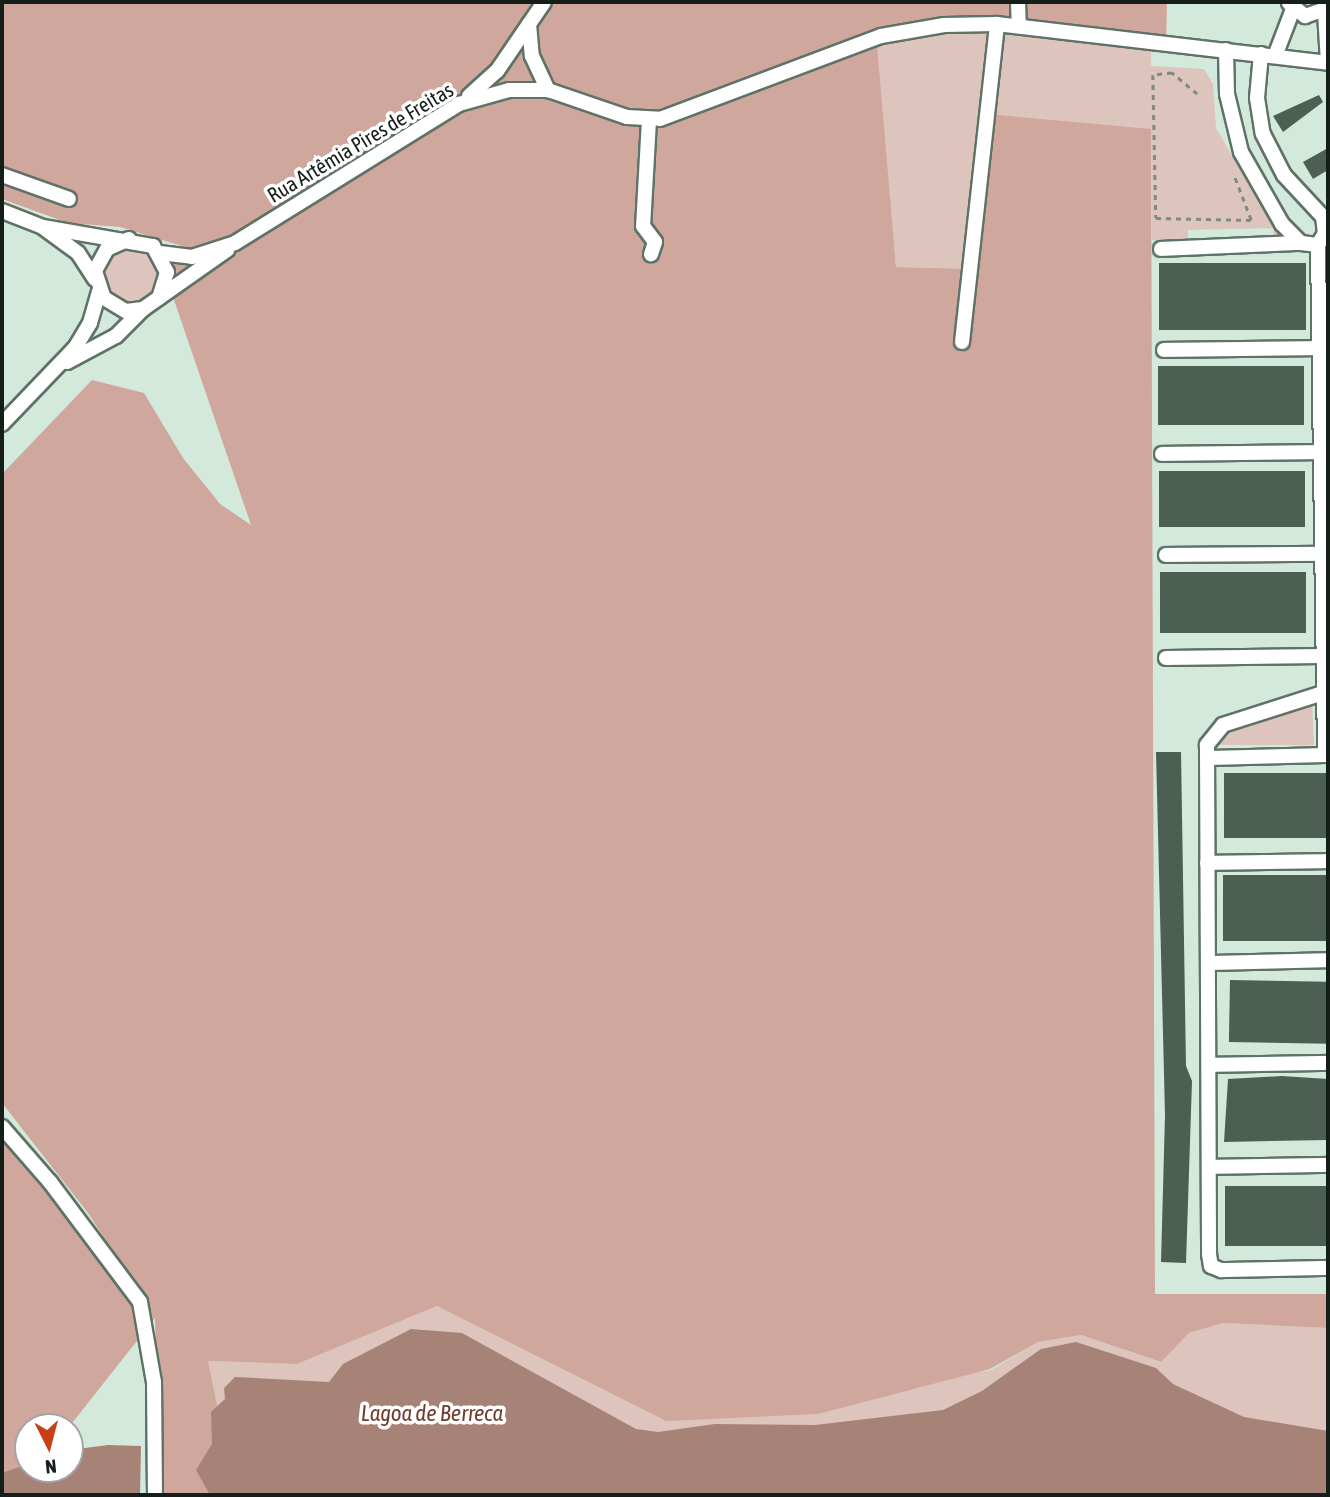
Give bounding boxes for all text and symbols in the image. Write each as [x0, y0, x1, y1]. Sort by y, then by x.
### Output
street label: Rua Artêmia Pires de Freitas [262, 76, 458, 208]
water label: Lagoa de Berreca [361, 1399, 503, 1427]
north arrow [14, 1413, 84, 1483]
text: N [44, 1455, 58, 1478]

